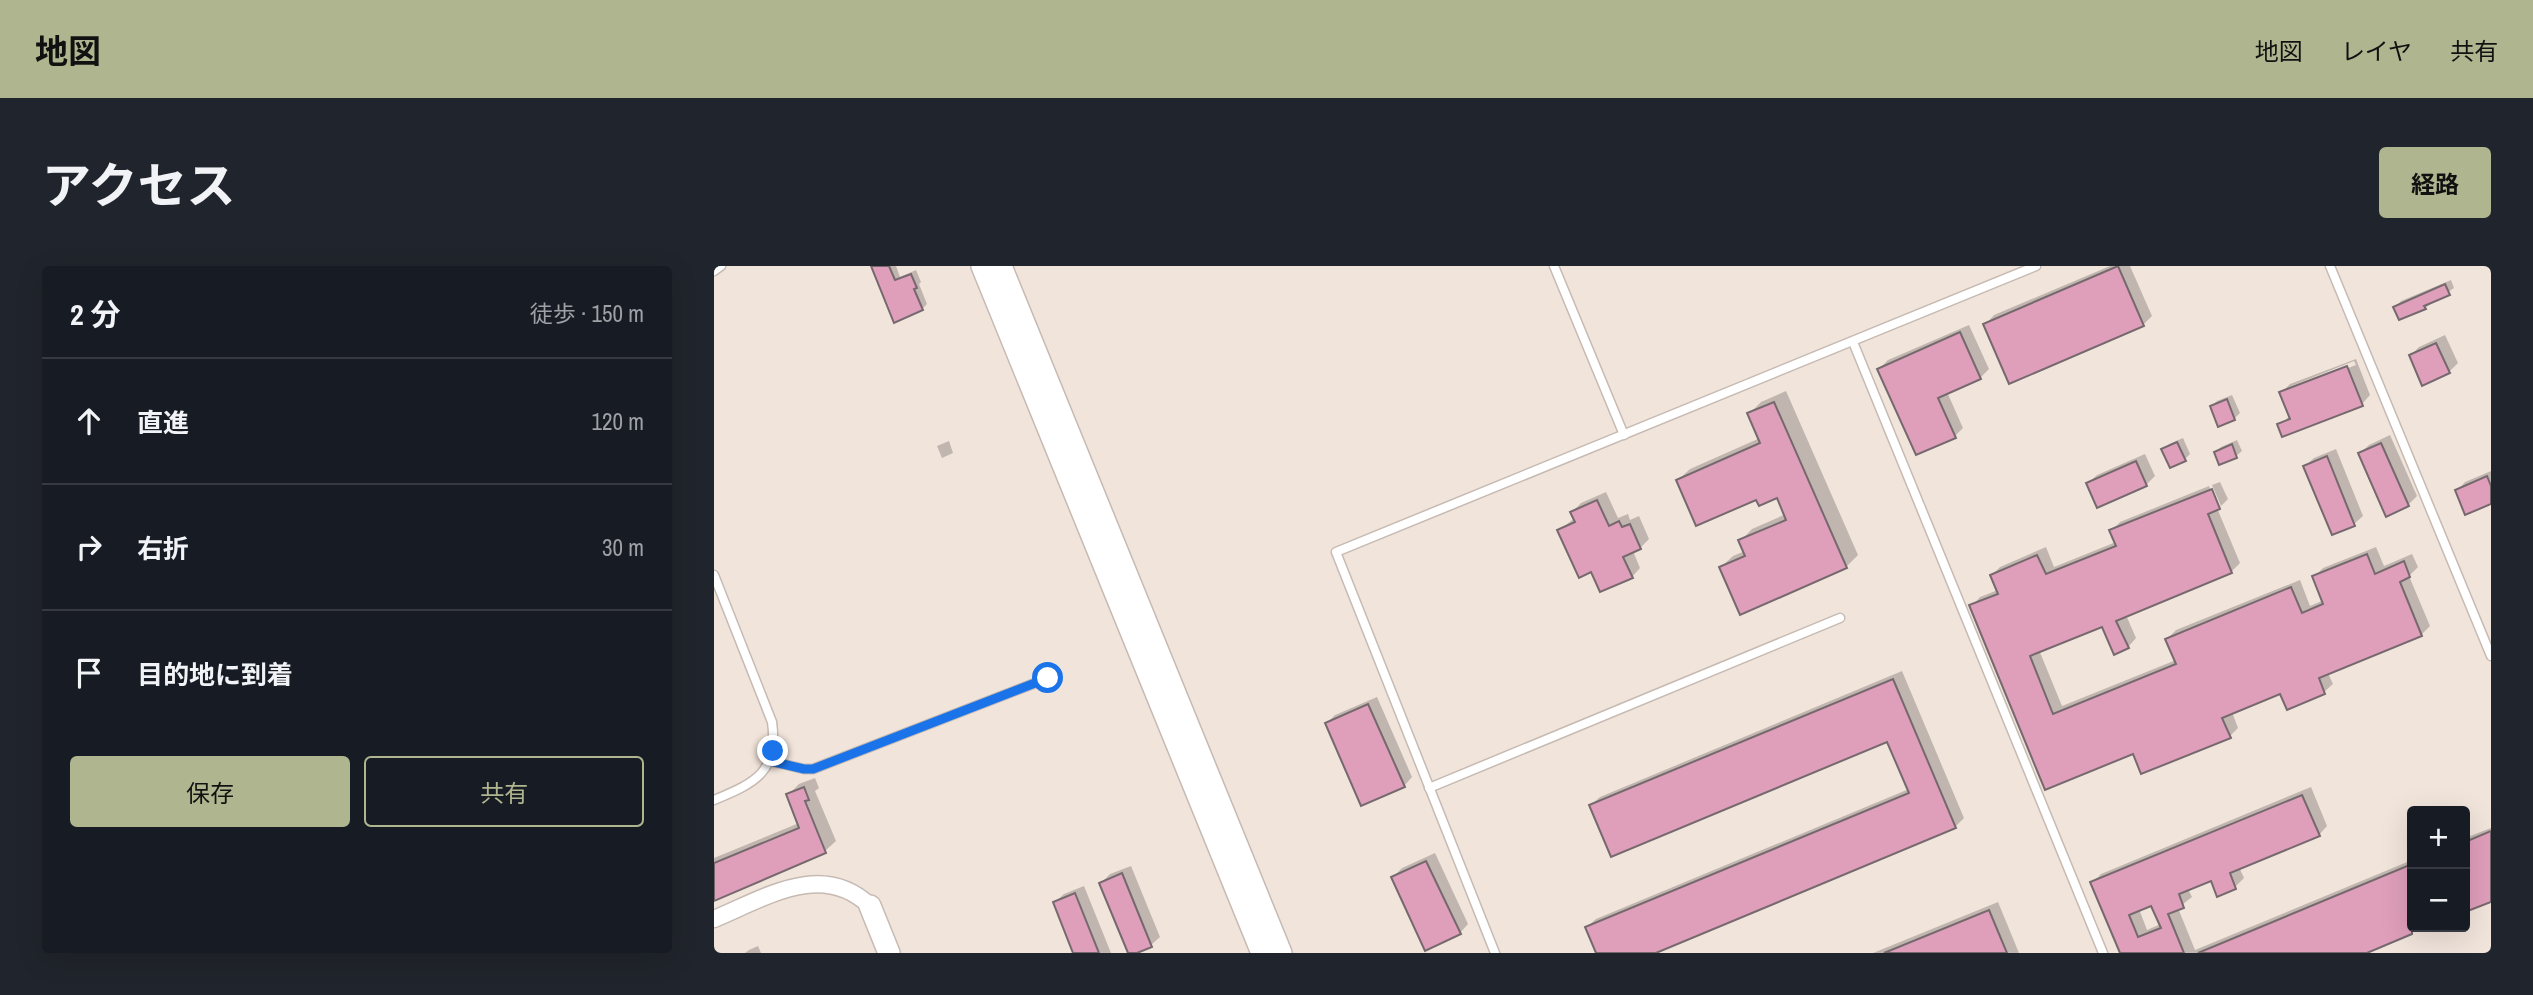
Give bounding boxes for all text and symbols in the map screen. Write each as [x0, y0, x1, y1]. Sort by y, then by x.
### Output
text: 地図 [35, 29, 101, 73]
text: 地図 [2255, 35, 2303, 67]
text: レイヤ [2341, 35, 2412, 67]
text: 共有 [2450, 35, 2498, 67]
button: 経路 [2379, 147, 2491, 218]
text: アクセス [42, 152, 236, 218]
text: 2 分 [70, 294, 121, 334]
text: 徒歩 · 150 m [530, 298, 644, 329]
icon: ahead [70, 402, 108, 440]
text: 直進 [137, 405, 189, 440]
text: 120 m [592, 406, 644, 437]
icon: right [70, 528, 108, 566]
text: 右折 [137, 531, 189, 566]
text: 30 m [602, 532, 644, 563]
icon: arrive [70, 654, 108, 692]
text: 目的地に到着 [137, 657, 293, 692]
route start [1032, 662, 1063, 693]
route end [757, 735, 788, 766]
button: 保存 [70, 756, 350, 827]
button: 共有 [364, 756, 644, 827]
map controls [2407, 806, 2470, 932]
button: + [2407, 806, 2470, 869]
button: − [2407, 869, 2470, 932]

